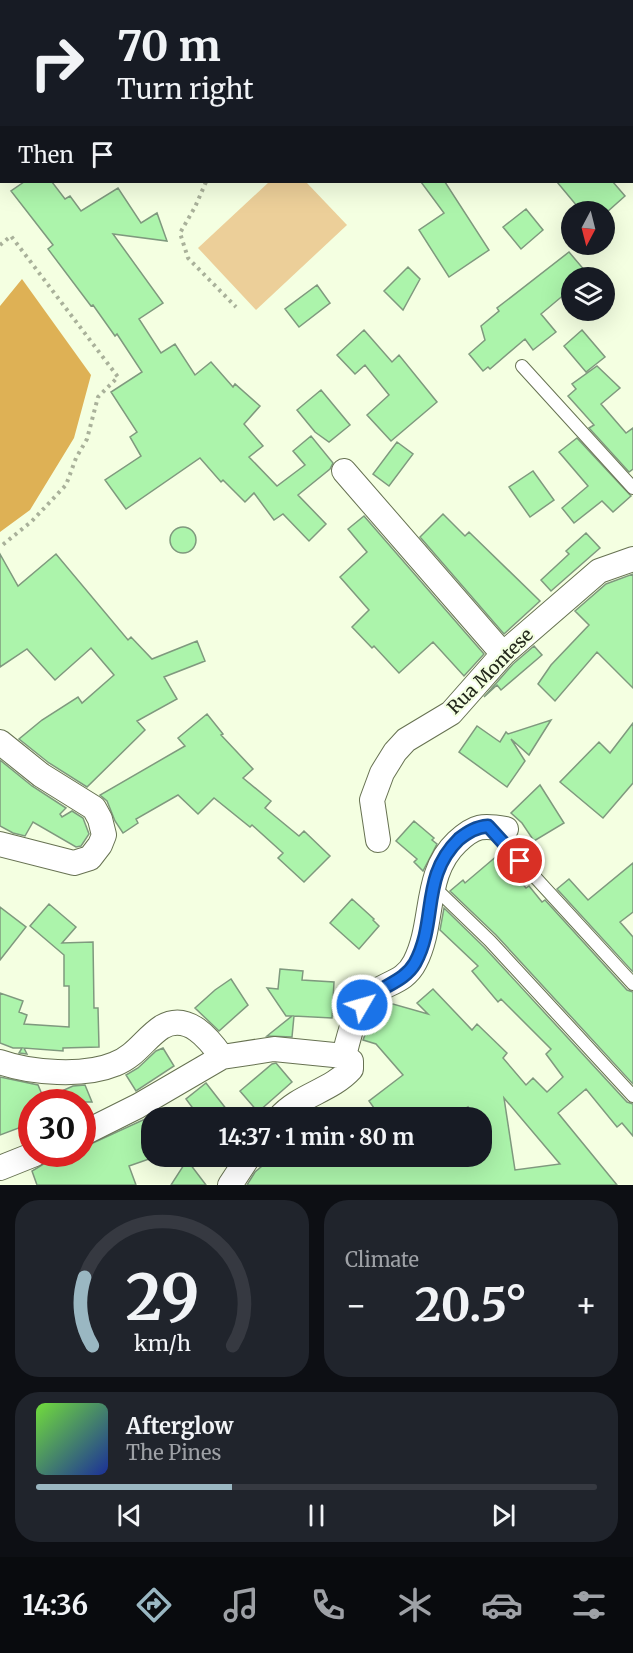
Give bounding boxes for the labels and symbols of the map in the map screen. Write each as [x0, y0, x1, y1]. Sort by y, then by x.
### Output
north arrow [561, 201, 615, 255]
street label: Rua Montese [442, 623, 538, 719]
pin [494, 835, 545, 886]
position arrow [330, 973, 394, 1037]
speed limit sign: 30 [18, 1089, 96, 1167]

